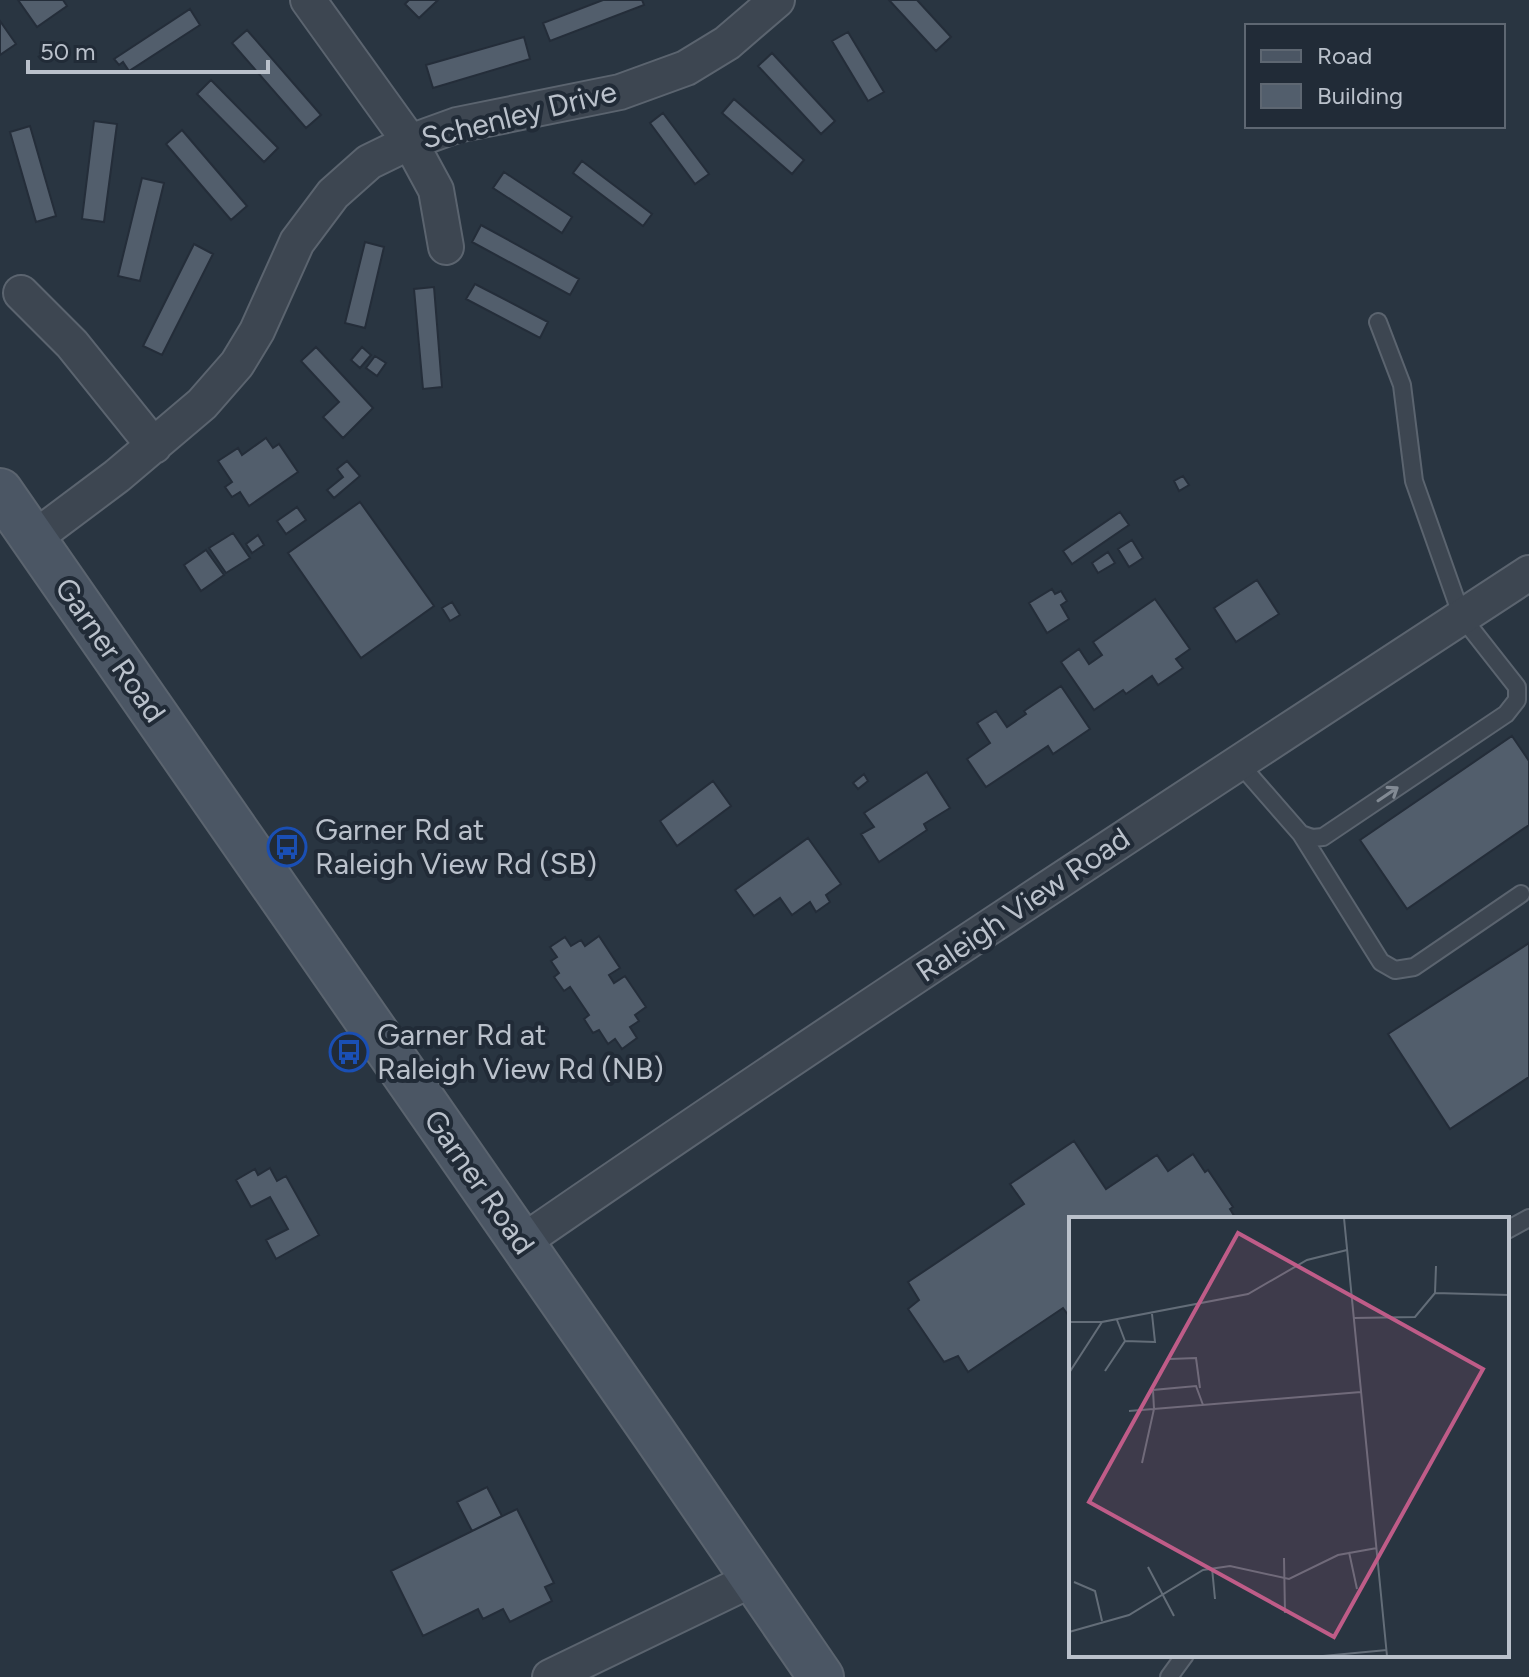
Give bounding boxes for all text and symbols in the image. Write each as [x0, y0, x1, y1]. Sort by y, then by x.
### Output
scale bar [28, 24, 268, 74]
legend [1245, 24, 1505, 128]
text: 50 m [40, 37, 96, 66]
text: Road [1317, 41, 1372, 70]
street label: Schenley Drive [418, 72, 620, 157]
text: Building [1317, 81, 1403, 110]
street label: Garner Road [47, 570, 174, 729]
one-way arrow [1376, 785, 1398, 802]
place label: Garner Rd at Raleigh View Rd (SB) [315, 811, 597, 882]
street label: Raleigh View Road [909, 819, 1136, 990]
bus stop icon: Garner Rd at Raleigh View Rd (SB) [266, 826, 308, 868]
place label: Garner Rd at Raleigh View Rd (NB) [377, 1016, 664, 1087]
bus stop icon: Garner Rd at Raleigh View Rd (NB) [328, 1031, 370, 1073]
street label: Garner Road [416, 1102, 543, 1261]
inset map [1069, 1217, 1509, 1657]

